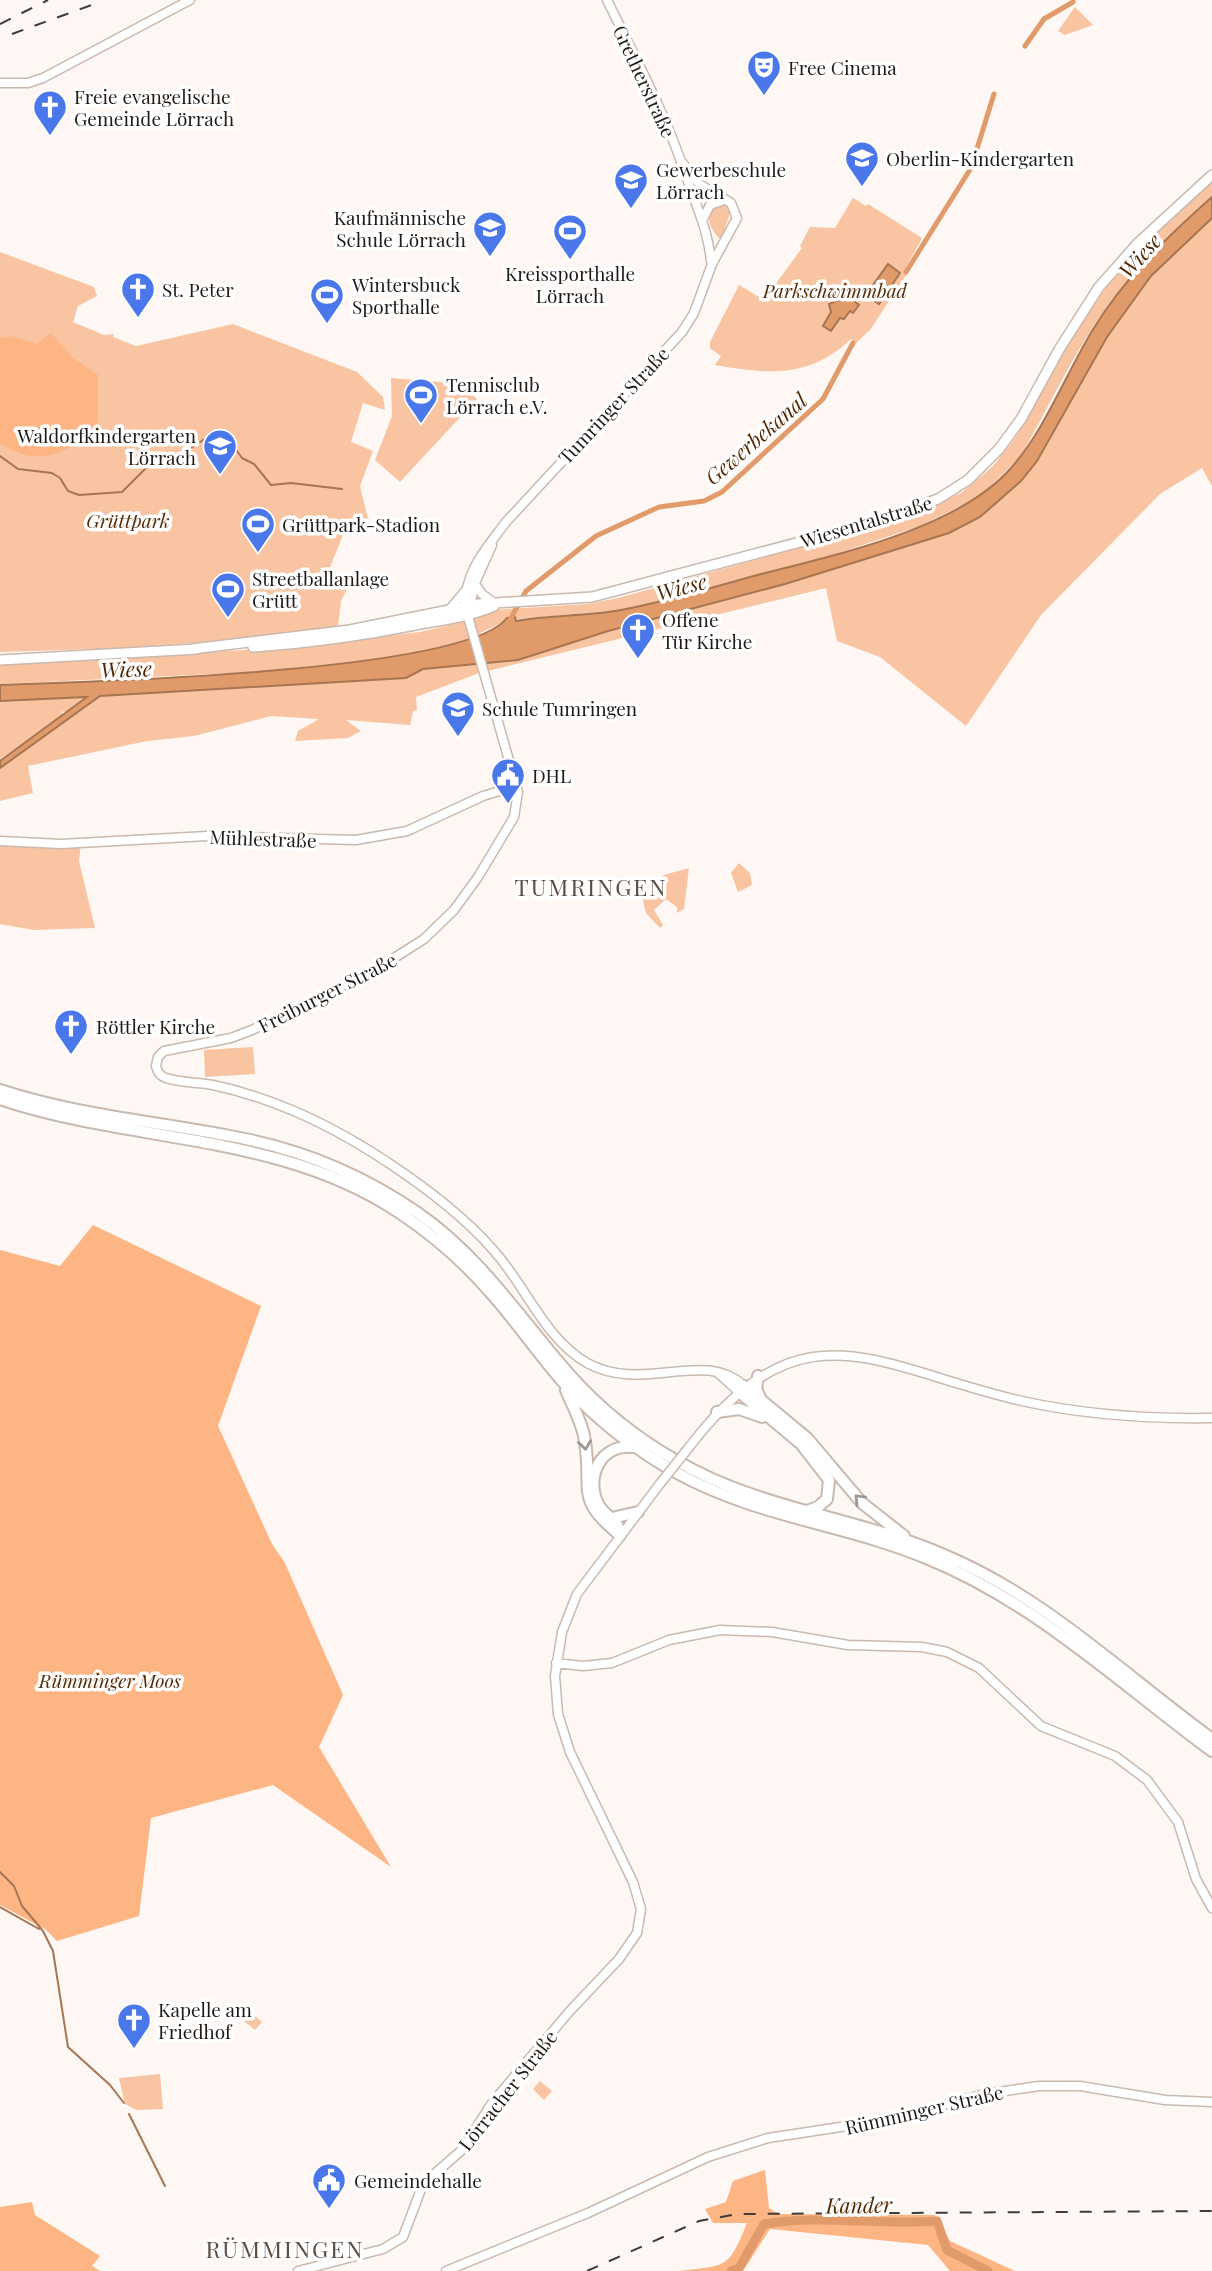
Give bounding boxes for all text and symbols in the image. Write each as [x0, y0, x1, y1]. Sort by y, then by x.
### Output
street label: Gretherstraße [608, 21, 682, 141]
theatre icon: Free Cinema [745, 48, 783, 97]
place label: Free Cinema [788, 54, 897, 80]
place label: Freie evangelische Gemeinde Lörrach [74, 83, 234, 131]
church icon: Freie evangelische Gemeinde Lörrach [31, 88, 69, 137]
school or university icon: Oberlin-Kindergarten [843, 139, 881, 188]
place label: Oberlin-Kindergarten [886, 145, 1075, 171]
place label: Gewerbeschule Lörrach [656, 156, 786, 204]
school or university icon: Gewerbeschule Lörrach [612, 161, 650, 210]
place label: Kaufmännische Schule Lörrach [334, 204, 466, 252]
school or university icon: Kaufmännische Schule Lörrach [471, 209, 509, 258]
sports icon: Kreissporthalle Lörrach [551, 212, 589, 261]
water label: Wiese [1111, 227, 1167, 283]
place label: Kreissporthalle Lörrach [505, 260, 635, 308]
church icon: St. Peter [119, 270, 157, 319]
place label: Wintersbuck Sporthalle [351, 271, 461, 319]
place label: St. Peter [162, 276, 234, 302]
sports icon: Wintersbuck Sporthalle [308, 276, 346, 325]
park label: Parkschwimmbad [762, 277, 908, 303]
street label: Tumringer Straße [552, 341, 674, 469]
place label: Tennisclub Lörrach e.V. [446, 371, 547, 419]
sports icon: Tennisclub Lörrach e.V. [402, 376, 440, 425]
water label: Gewerbekanal [698, 385, 813, 490]
place label: Waldorfkindergarten Lörrach [16, 422, 197, 470]
school or university icon: Waldorfkindergarten Lörrach [201, 427, 239, 476]
street label: Wiesentalstraße [796, 489, 935, 554]
sports icon: Grüttpark-Stadion [239, 505, 277, 554]
park label: Grüttpark [86, 507, 170, 533]
place label: Grüttpark-Stadion [282, 511, 441, 537]
place label: Streetballanlage Grütt [252, 565, 389, 613]
water label: Wiese [653, 566, 709, 606]
sports icon: Streetballanlage Grütt [209, 570, 247, 619]
place label: Offene Tür Kirche [662, 606, 752, 654]
church icon: Offene Tür Kirche [619, 611, 657, 660]
water label: Wiese [100, 653, 152, 683]
school or university icon: Schule Tumringen [439, 689, 477, 738]
place label: Schule Tumringen [482, 695, 638, 721]
public building icon: DHL [489, 756, 527, 805]
place label: DHL [532, 762, 571, 788]
street label: Mühlestraße [209, 823, 317, 853]
district label: TUMRINGEN [514, 871, 668, 902]
street label: Freiburger Straße [253, 946, 401, 1038]
church icon: Röttler Kirche [52, 1007, 90, 1056]
place label: Röttler Kirche [96, 1013, 215, 1039]
one-way arrow [577, 1439, 592, 1451]
one-way arrow [854, 1494, 867, 1507]
park label: Rümminger Moos [38, 1667, 181, 1693]
place label: Kapelle am Friedhof [158, 1996, 252, 2044]
church icon: Kapelle am Friedhof [115, 2001, 153, 2050]
street label: Lörracher Straße [452, 2024, 562, 2156]
street label: Rümminger Straße [842, 2078, 1006, 2140]
public building icon: Gemeindehalle [310, 2161, 348, 2210]
place label: Gemeindehalle [354, 2167, 482, 2193]
water label: Kander [825, 2189, 893, 2219]
district label: RÜMMINGEN [206, 2233, 364, 2264]

